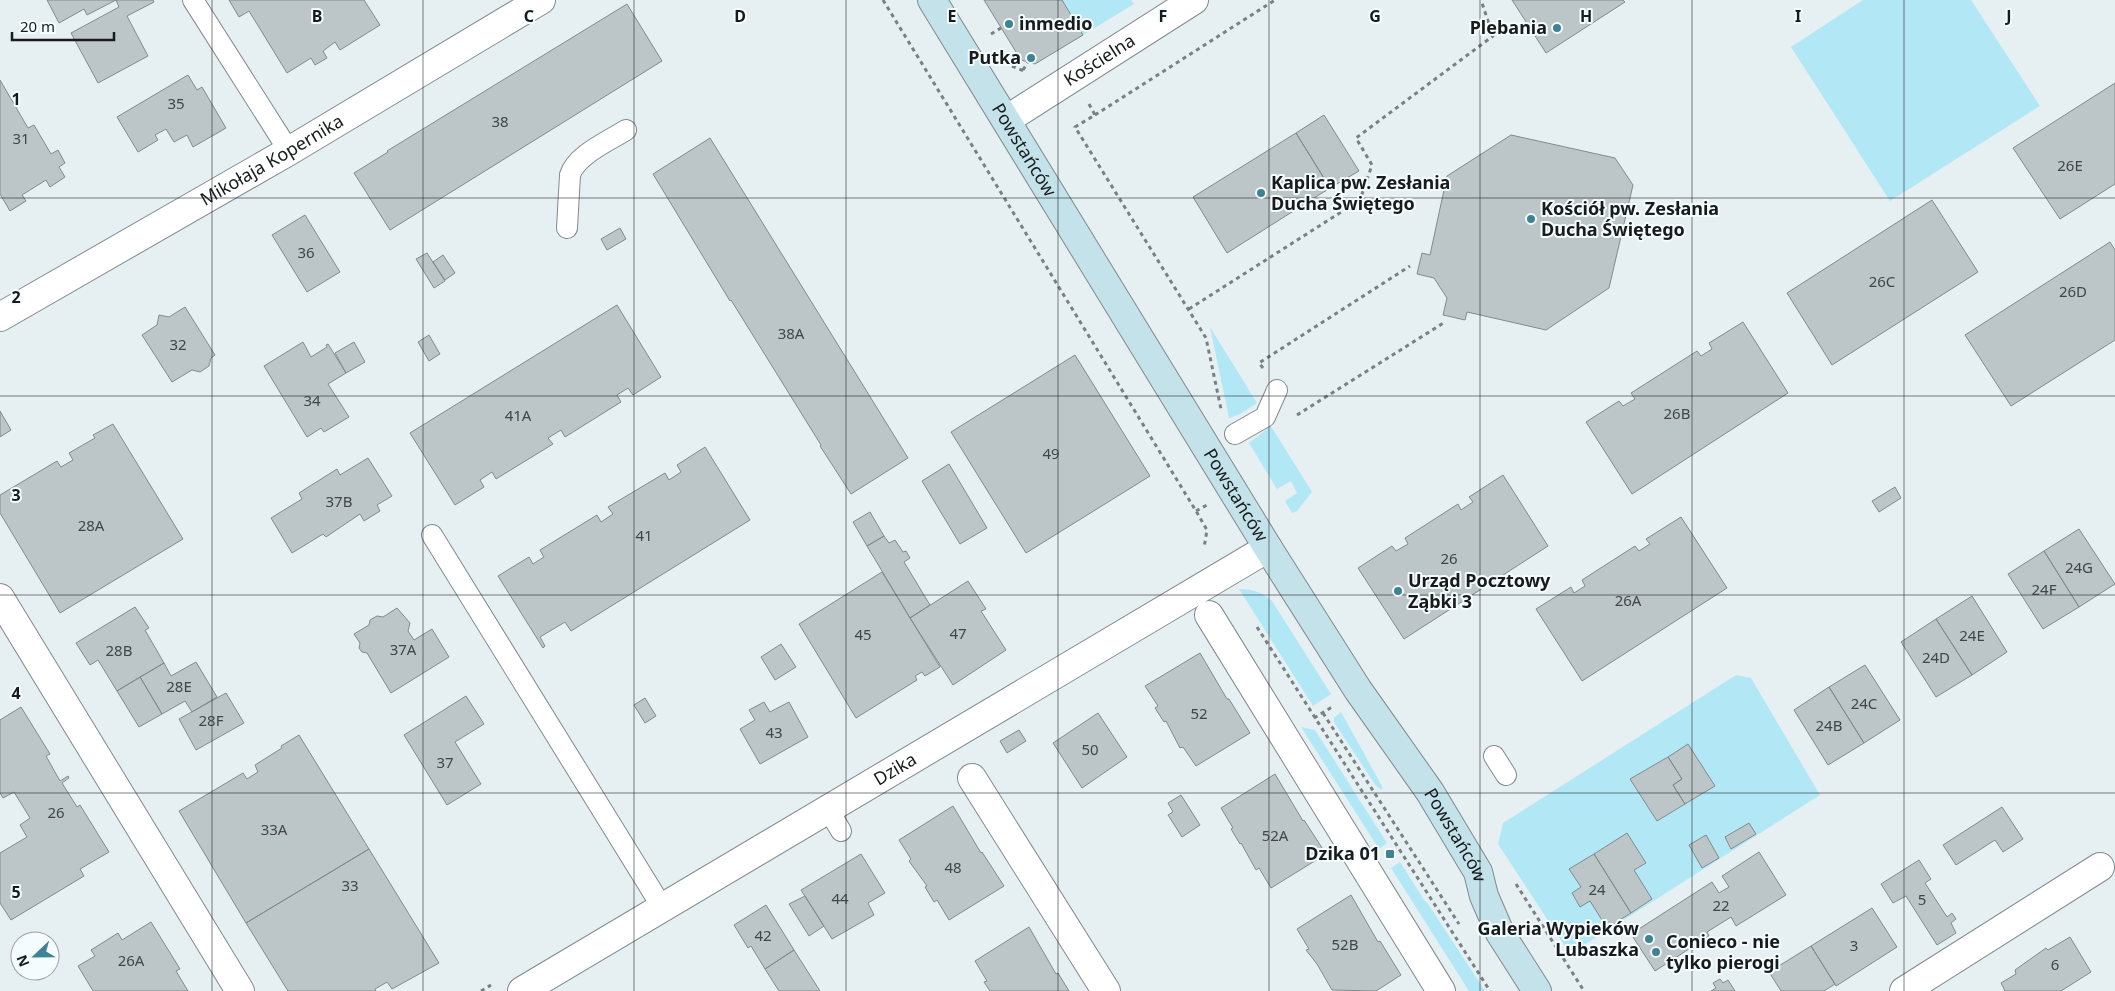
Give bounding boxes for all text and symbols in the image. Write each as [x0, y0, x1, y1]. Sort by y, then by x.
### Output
text: B [312, 5, 322, 27]
text: C [524, 5, 534, 27]
text: D [734, 5, 746, 27]
text: E [948, 5, 957, 27]
text: F [1159, 5, 1167, 27]
text: G [1369, 5, 1381, 27]
text: H [1580, 5, 1592, 27]
text: I [1795, 5, 1801, 27]
text: J [2004, 5, 2012, 27]
scale bar [12, 10, 115, 42]
place label: inmedio [1019, 11, 1092, 35]
place label: Plebania [1470, 15, 1547, 39]
text: 20 m [20, 16, 55, 36]
marker: inmedio [1003, 18, 1015, 30]
marker: Plebania [1551, 22, 1563, 34]
street label: Kościelna [1059, 28, 1139, 91]
place label: Putka [968, 45, 1021, 69]
marker: Putka [1025, 52, 1037, 64]
text: 1 [11, 88, 21, 110]
house number: 35 [167, 93, 185, 113]
street label: Powstańców [987, 98, 1063, 201]
street label: Mikołaja Kopernika [196, 108, 348, 210]
house number: 38 [491, 111, 509, 131]
house number: 31 [12, 128, 30, 148]
house number: 26E [2057, 155, 2083, 175]
place label: Kaplica pw. Zesłania Ducha Świętego [1271, 170, 1450, 215]
marker: Kaplica pw. Zesłania Ducha Świętego [1255, 187, 1267, 199]
place label: Kościół pw. Zesłania Ducha Świętego [1541, 196, 1719, 241]
marker: Kościół pw. Zesłania Ducha Świętego [1525, 213, 1537, 225]
house number: 36 [297, 242, 315, 262]
house number: 26C [1869, 271, 1896, 291]
house number: 26D [2059, 281, 2087, 301]
text: 2 [11, 286, 21, 308]
house number: 38A [778, 323, 805, 343]
house number: 32 [169, 334, 187, 354]
house number: 34 [303, 390, 321, 410]
house number: 26B [1664, 403, 1690, 423]
house number: 41A [505, 405, 532, 425]
house number: 49 [1042, 443, 1060, 463]
street label: Powstańców [1199, 444, 1274, 546]
text: 3 [11, 484, 21, 506]
house number: 37B [326, 491, 352, 511]
house number: 28A [78, 515, 105, 535]
house number: 41 [635, 525, 653, 545]
house number: 26 [1440, 548, 1458, 568]
house number: 24G [2065, 557, 2093, 577]
place label: Urząd Pocztowy Ząbki 3 [1408, 568, 1551, 613]
house number: 24F [2032, 579, 2057, 599]
marker: Urząd Pocztowy Ząbki 3 [1392, 585, 1404, 597]
house number: 26A [1615, 590, 1642, 610]
house number: 47 [949, 623, 967, 643]
house number: 45 [854, 624, 872, 644]
house number: 24E [1959, 625, 1985, 645]
house number: 37A [390, 639, 417, 659]
house number: 28B [106, 640, 132, 660]
house number: 24D [1922, 647, 1950, 667]
house number: 28E [166, 676, 192, 696]
text: 4 [11, 682, 21, 704]
house number: 24C [1851, 693, 1878, 713]
house number: 52 [1190, 703, 1208, 723]
house number: 28F [199, 710, 224, 730]
house number: 24B [1816, 715, 1842, 735]
house number: 43 [765, 722, 783, 742]
house number: 50 [1081, 739, 1099, 759]
street label: Dzika [869, 746, 921, 791]
house number: 37 [436, 752, 454, 772]
street label: Powstańców [1419, 783, 1493, 884]
house number: 26 [47, 802, 65, 822]
house number: 33A [261, 819, 288, 839]
house number: 52A [1262, 825, 1289, 845]
place label: Dzika 01 [1305, 841, 1380, 865]
marker: Dzika 01 [1384, 848, 1396, 860]
house number: 48 [944, 857, 962, 877]
house number: 33 [341, 875, 359, 895]
house number: 24 [1588, 879, 1606, 899]
text: 5 [11, 881, 21, 903]
house number: 44 [831, 888, 849, 908]
house number: 5 [1918, 889, 1926, 909]
house number: 22 [1712, 895, 1730, 915]
place label: Galeria Wypieków Lubaszka [1478, 916, 1640, 961]
house number: 42 [754, 925, 772, 945]
place label: Conieco - nie tylko pierogi [1666, 929, 1780, 974]
north arrow [10, 931, 60, 981]
marker: Galeria Wypieków Lubaszka [1643, 933, 1655, 945]
house number: 52B [1332, 934, 1358, 954]
house number: 3 [1850, 935, 1858, 955]
marker: Conieco - nie tylko pierogi [1650, 946, 1662, 958]
house number: 26A [118, 950, 145, 970]
text: N [12, 952, 33, 970]
house number: 6 [2051, 954, 2059, 974]

